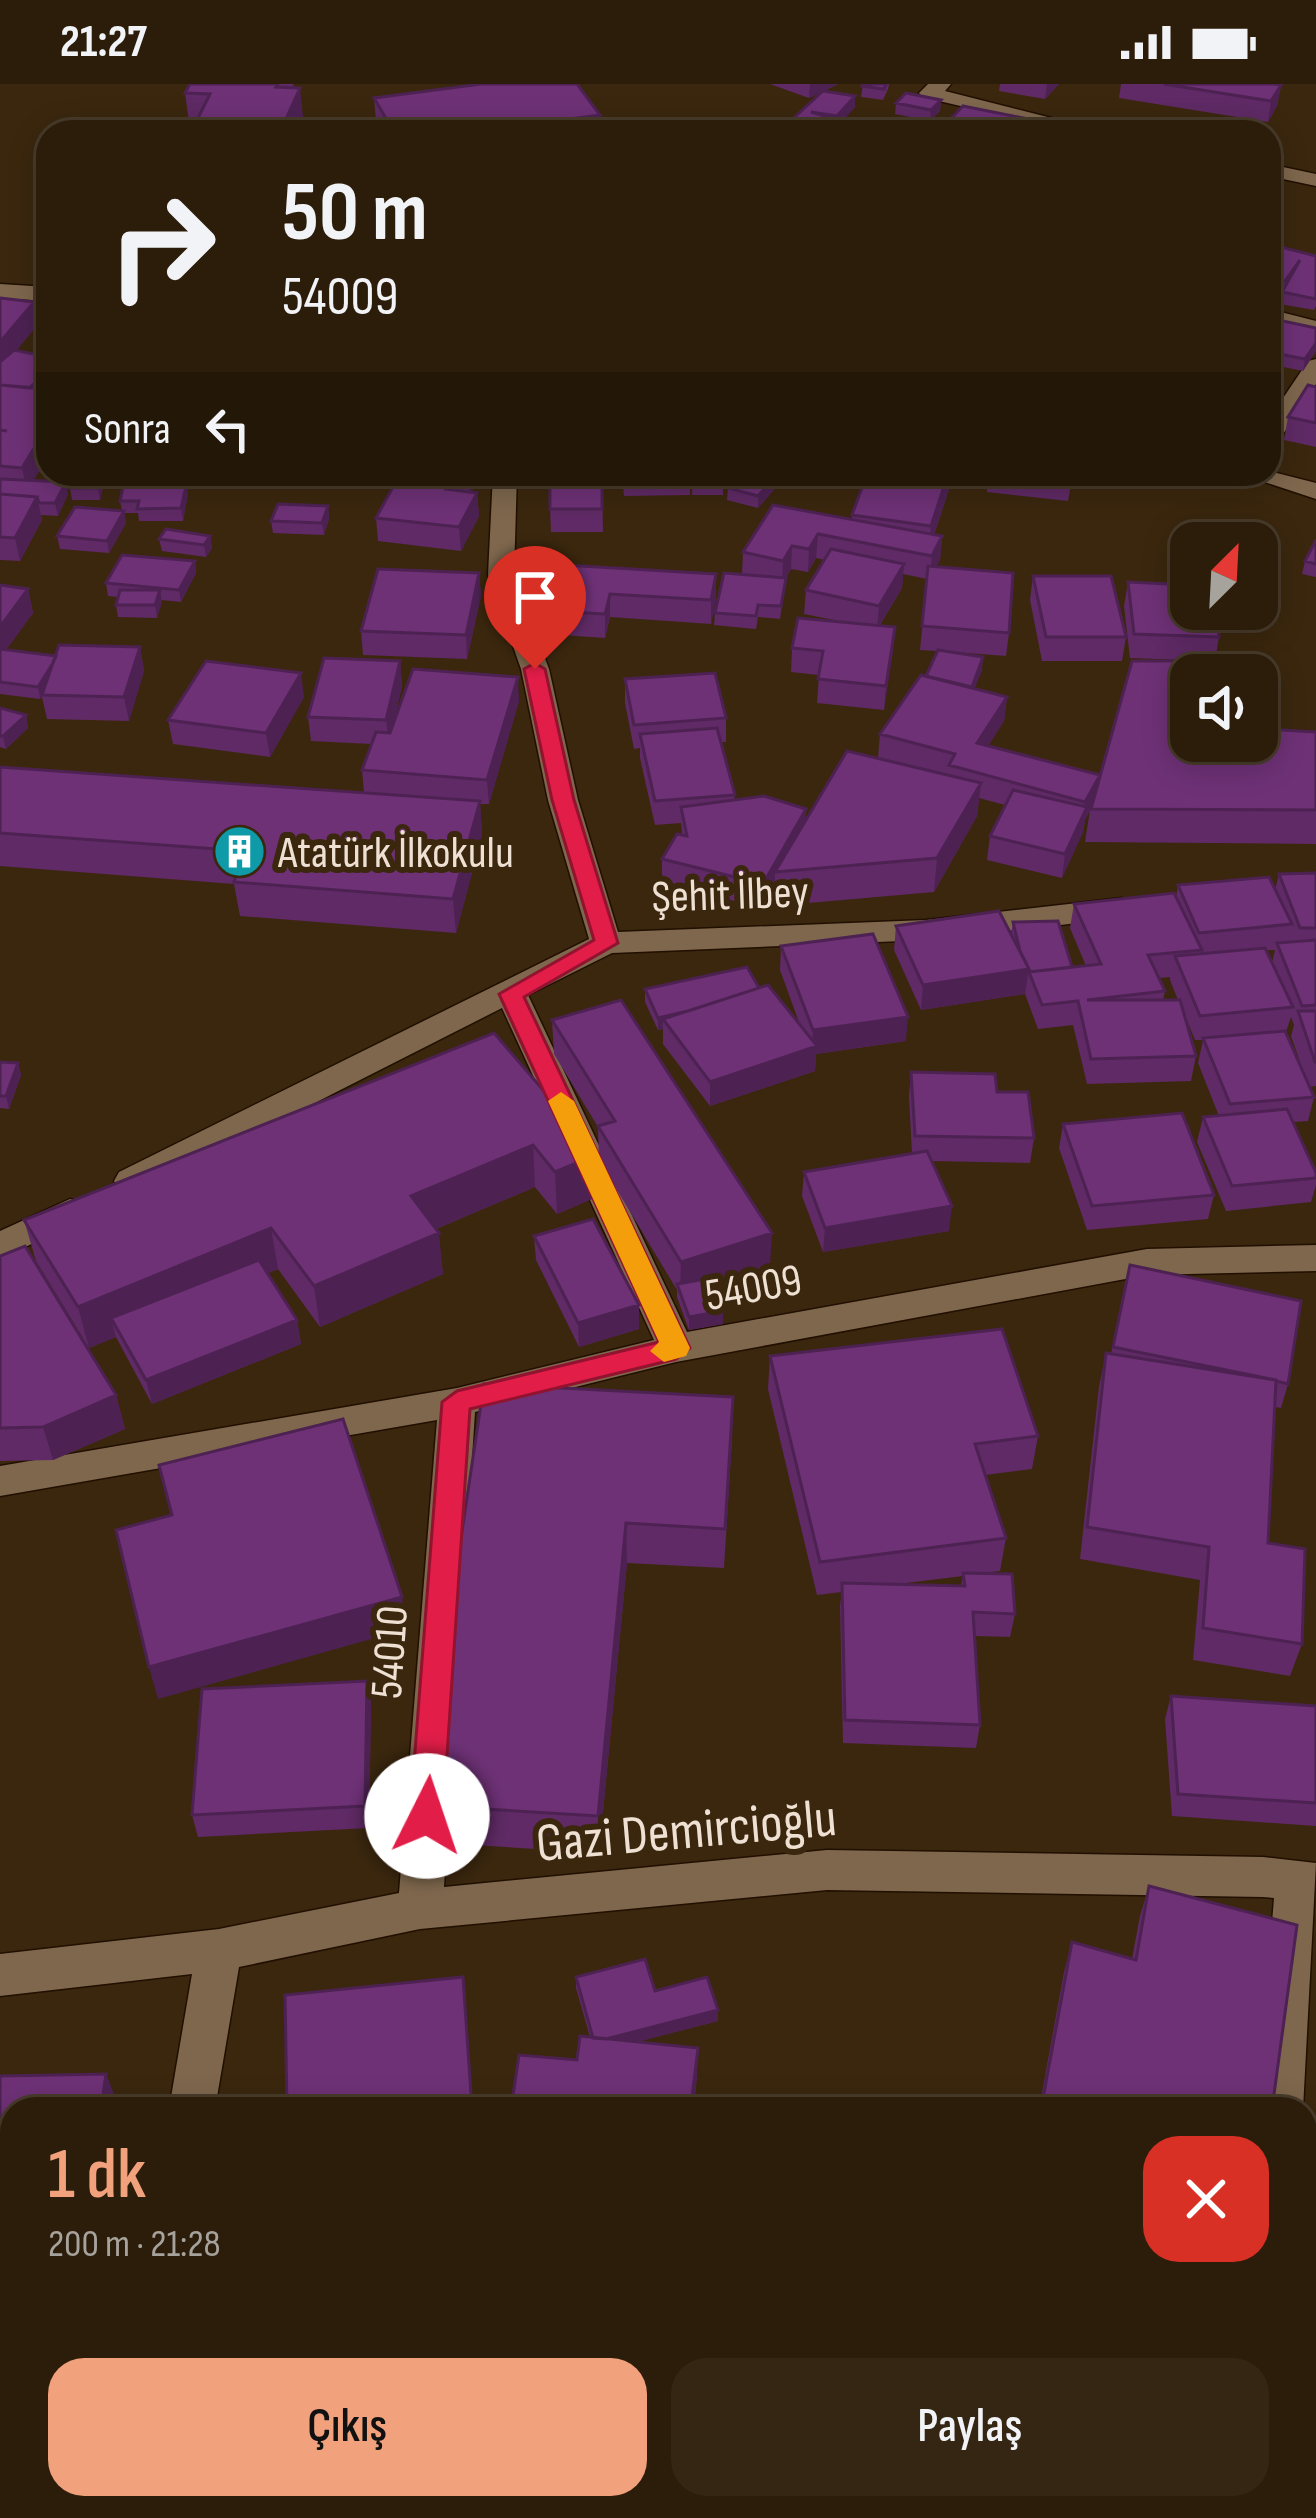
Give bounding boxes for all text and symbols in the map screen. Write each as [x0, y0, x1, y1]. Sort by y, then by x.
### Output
text: 21:27 [60, 15, 147, 70]
text: 50 m [282, 163, 428, 264]
icon: right [84, 168, 240, 324]
text: 54009 [282, 265, 398, 330]
icon: left [195, 396, 261, 462]
text: Sonra [84, 402, 171, 457]
north arrow [1170, 522, 1278, 630]
map controls [1170, 522, 1278, 762]
pin [484, 546, 586, 669]
icon: arrive [502, 564, 568, 630]
button: sound [1170, 654, 1278, 762]
building icon: Atatürk İlkokulu [211, 823, 267, 879]
place label: Atatürk İlkokulu [277, 826, 514, 881]
street label: Şehit İlbey [651, 865, 810, 926]
street label: 54009 [701, 1253, 806, 1324]
street label: 54010 [360, 1604, 421, 1700]
position arrow [364, 1753, 490, 1879]
street label: Gazi Demircioğlu [533, 1786, 839, 1877]
text: 1 dk [48, 2132, 146, 2219]
button: close [1143, 2136, 1269, 2262]
text: 200 m · 21:28 [48, 2221, 221, 2268]
button: Çıkış [48, 2358, 647, 2496]
button: Paylaş [671, 2358, 1269, 2496]

